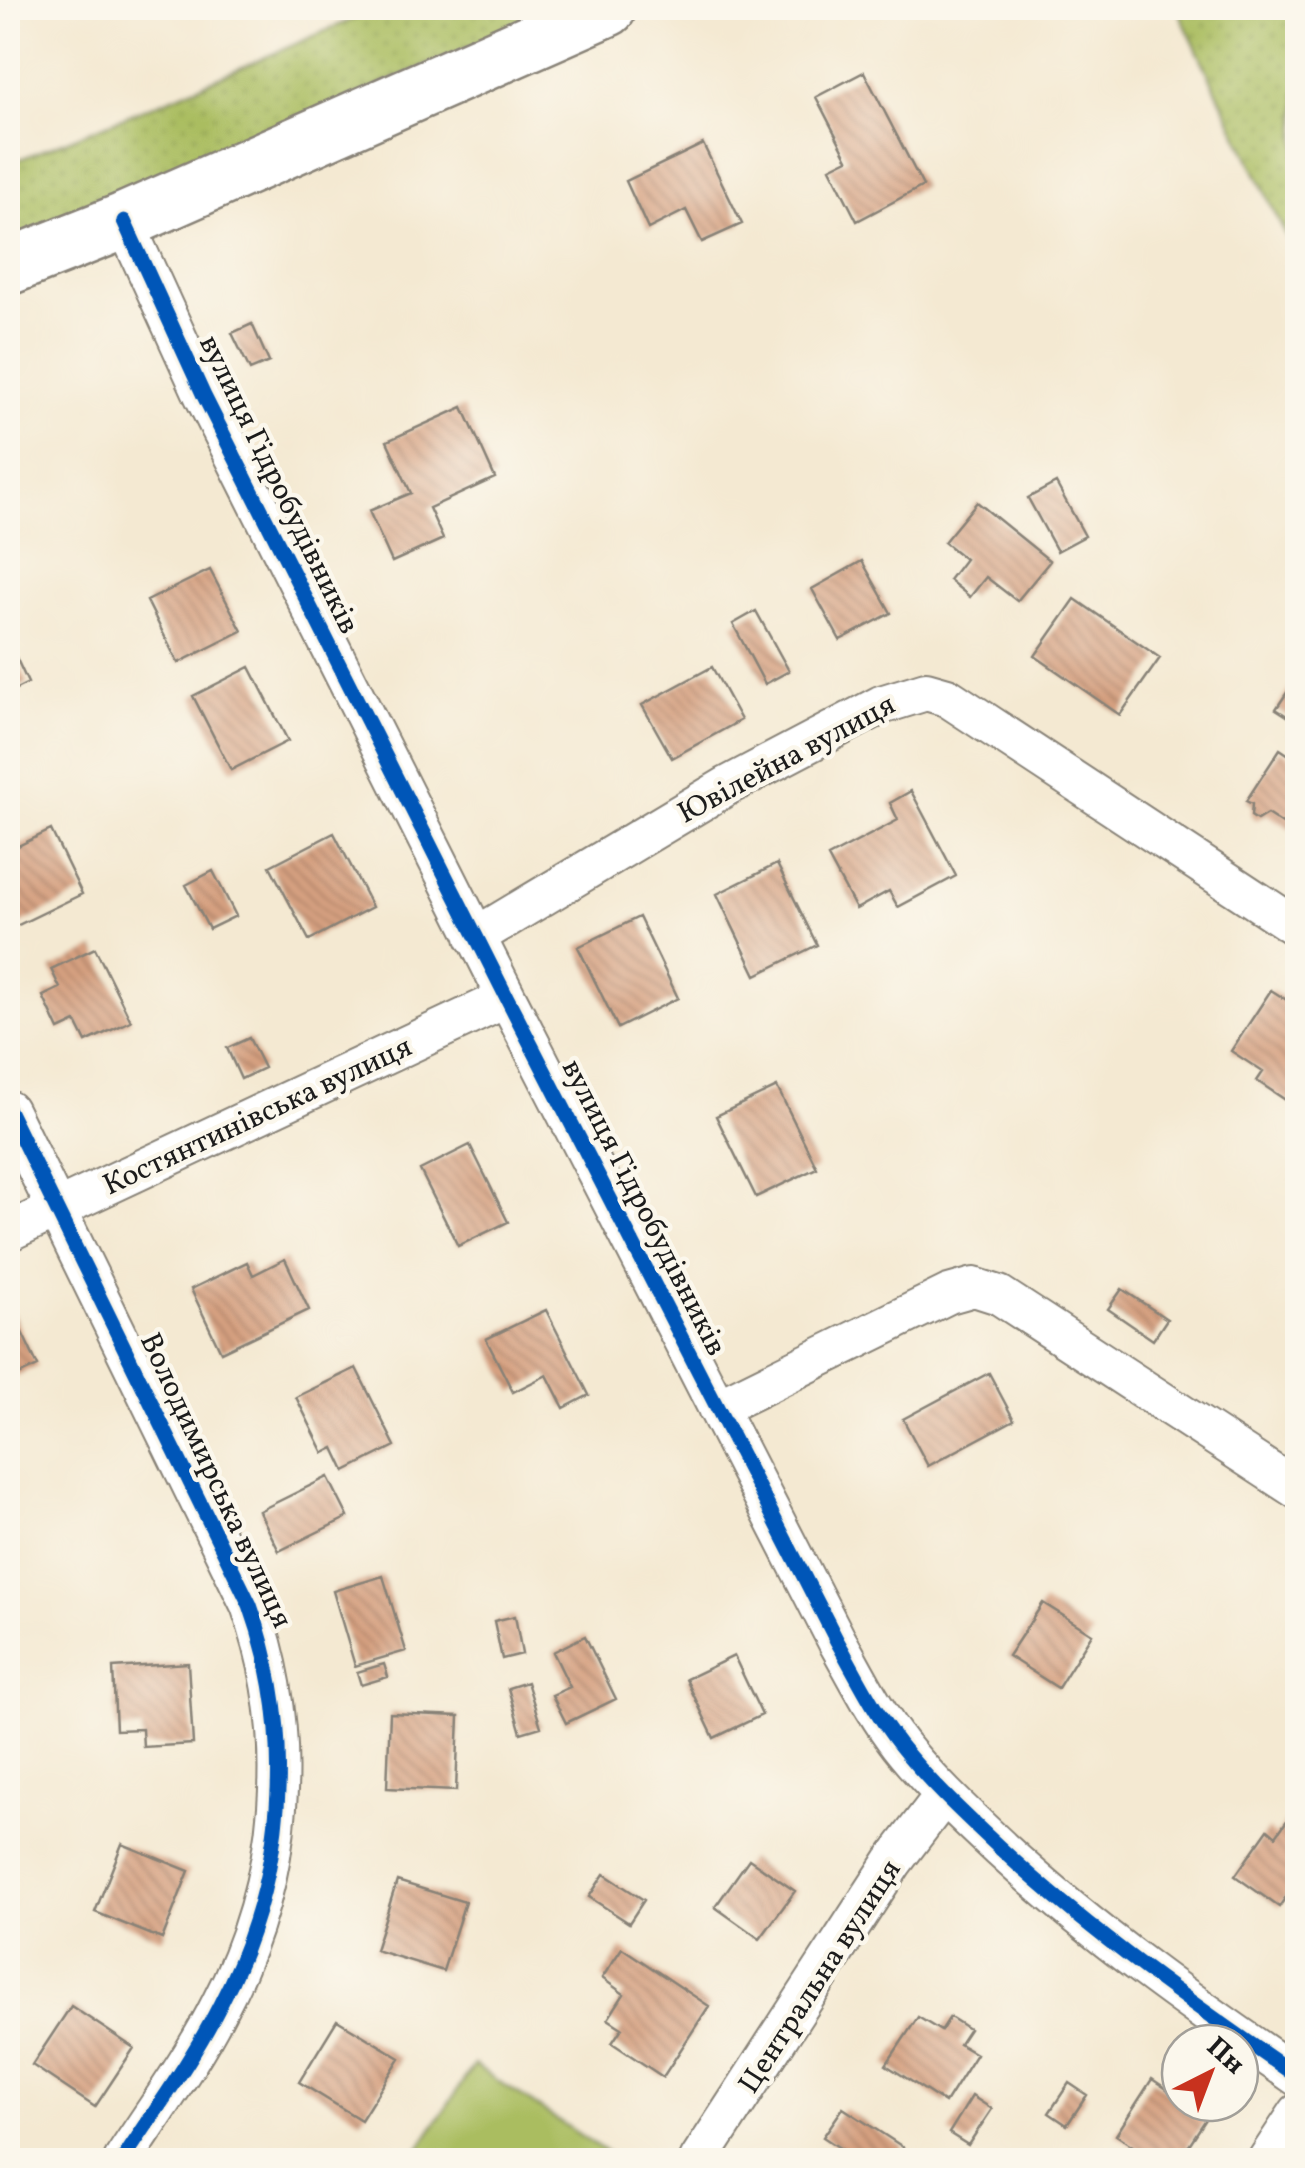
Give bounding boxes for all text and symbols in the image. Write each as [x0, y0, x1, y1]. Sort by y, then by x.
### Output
street label: вулиця Гідробудівників [187, 328, 369, 641]
street label: Ювілейна вулиця [671, 685, 903, 835]
street label: Костянтинівська вулиця [97, 1027, 419, 1207]
street label: вулиця Гідробудівників [550, 1052, 736, 1364]
street label: Володимирська вулиця [128, 1326, 302, 1635]
street label: Центральна вулиця [729, 1852, 912, 2102]
north arrow [1160, 2023, 1260, 2123]
text: Пн [1197, 2028, 1253, 2084]

